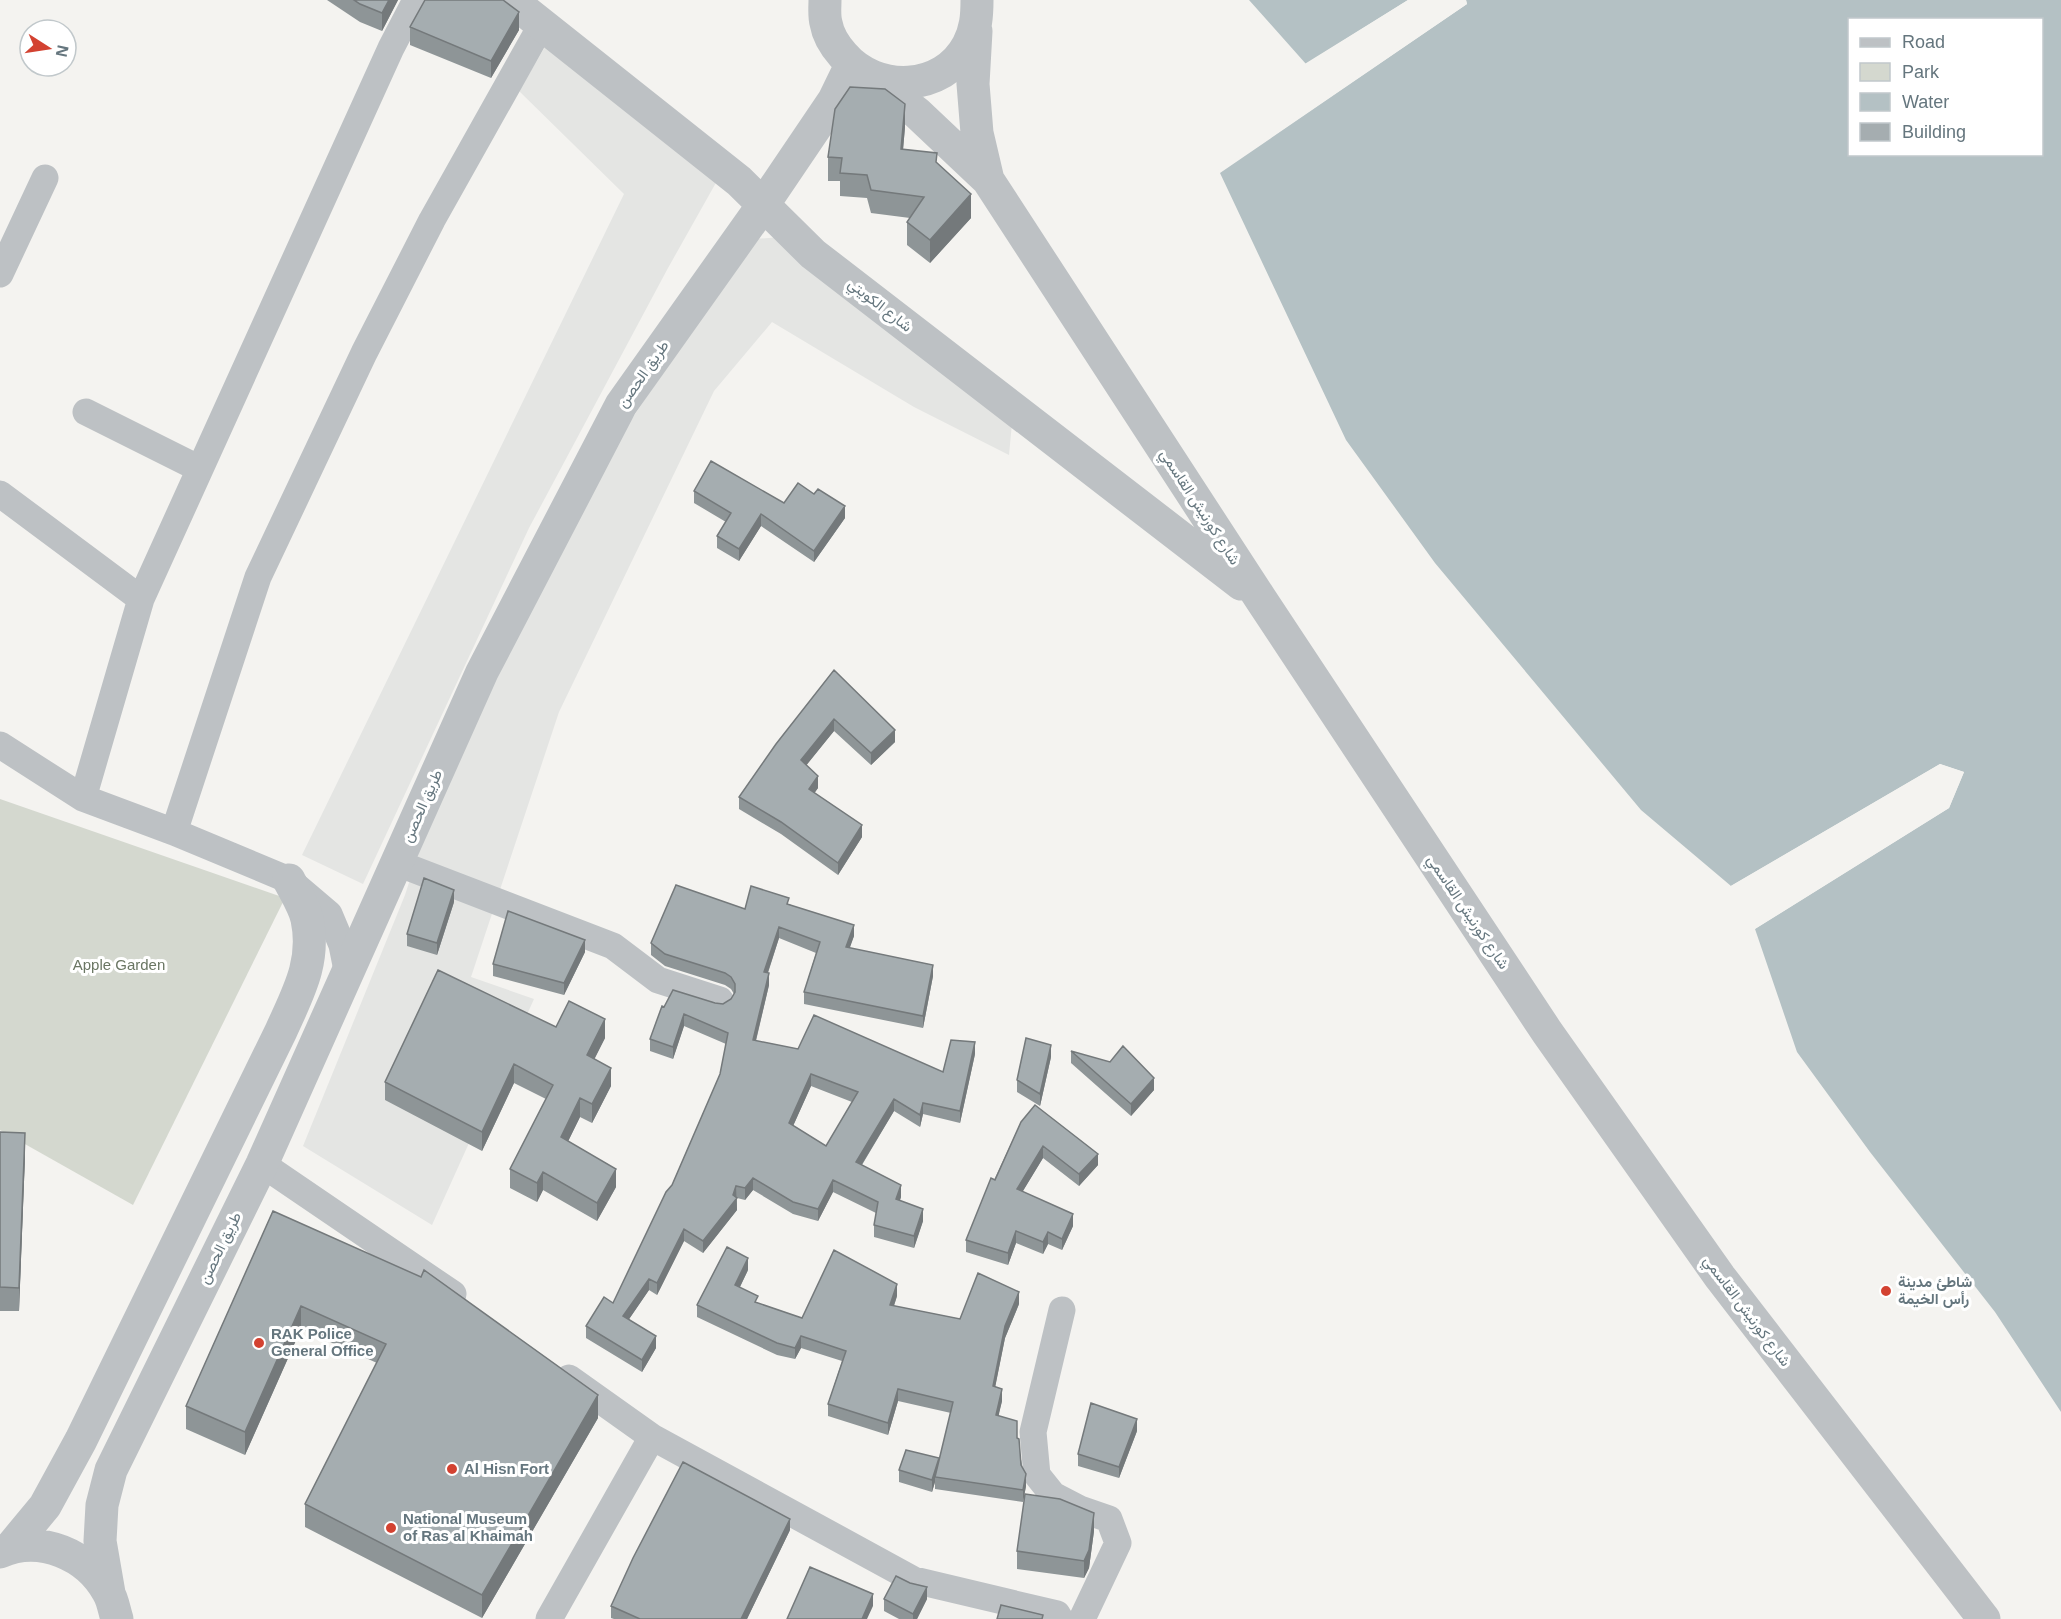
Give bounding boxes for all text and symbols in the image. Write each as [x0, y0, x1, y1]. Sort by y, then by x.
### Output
north arrow [18, 18, 78, 78]
legend [1848, 18, 2043, 156]
text: Road [1902, 32, 1945, 52]
text: N [53, 44, 72, 58]
text: Park [1902, 62, 1940, 82]
text: Water [1902, 92, 1949, 112]
text: Building [1902, 122, 1966, 142]
street label: شارع الكويتي [842, 274, 916, 339]
street label: طريق الحصن [613, 337, 674, 412]
street label: شارع كورنيش القاسمي [1153, 446, 1244, 570]
street label: طريق الحصن [398, 767, 447, 846]
street label: شارع كورنيش القاسمي [1420, 852, 1513, 975]
park label: Apple Garden [73, 956, 165, 973]
street label: طريق الحصن [195, 1209, 246, 1287]
street label: شارع كورنيش القاسمي [1696, 1252, 1795, 1372]
place label: شاطئ مدينة رأس الخيمة [1898, 1273, 1972, 1308]
marker: شاطئ مدينة رأس الخيمة [1879, 1284, 1893, 1298]
place label: RAK Police General Office [271, 1325, 374, 1359]
marker: RAK Police General Office [252, 1336, 266, 1350]
place label: Al Hisn Fort [464, 1460, 549, 1477]
marker: Al Hisn Fort [445, 1462, 459, 1476]
place label: National Museum of Ras al Khaimah [403, 1510, 533, 1544]
marker: National Museum of Ras al Khaimah [384, 1521, 398, 1535]

